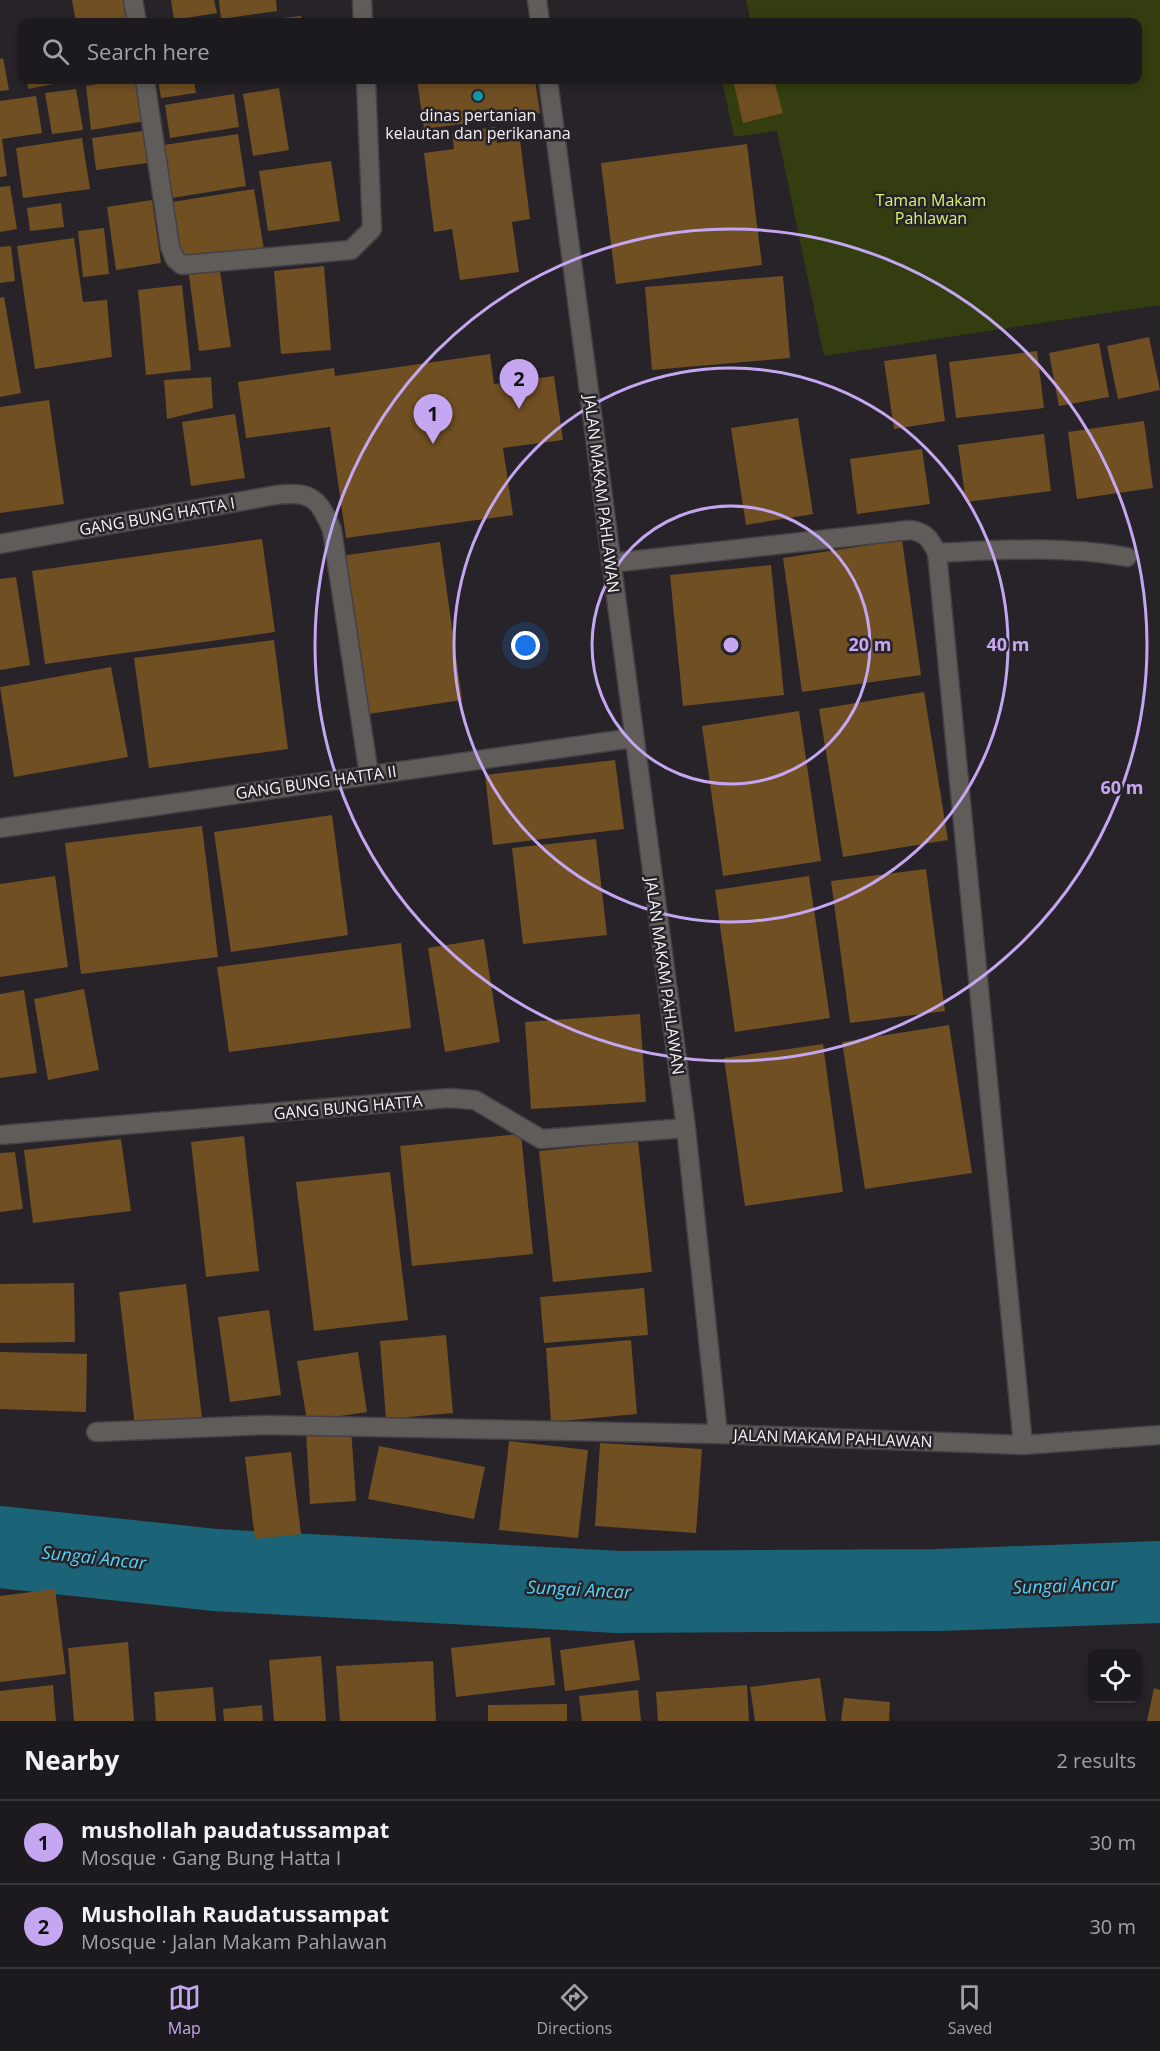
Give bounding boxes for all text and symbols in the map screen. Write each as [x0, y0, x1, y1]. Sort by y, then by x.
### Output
search box [18, 18, 1142, 84]
icon: search [39, 35, 72, 68]
text: Search here [87, 36, 210, 66]
marker: dinas pertanian kelautan dan perikanana [471, 89, 485, 103]
place label: dinas pertanian kelautan dan perikanana [385, 104, 571, 144]
park label: Taman Makam Pahlawan [876, 189, 986, 229]
pin: 2 [500, 360, 538, 409]
street label: JALAN MAKAM PAHLAWAN [579, 392, 625, 594]
pin: 1 [414, 394, 452, 444]
street label: GANG BUNG HATTA I [77, 491, 237, 541]
your location [511, 631, 540, 660]
text: 20 m [849, 632, 891, 656]
text: 40 m [987, 632, 1029, 656]
centre of rings [721, 635, 741, 655]
street label: GANG BUNG HATTA II [234, 760, 398, 804]
text: 60 m [1101, 775, 1143, 799]
street label: JALAN MAKAM PAHLAWAN [640, 874, 690, 1076]
street label: GANG BUNG HATTA [273, 1089, 424, 1124]
street label: JALAN MAKAM PAHLAWAN [731, 1423, 933, 1452]
water label: Sungai Ancar [41, 1540, 148, 1574]
water label: Sungai Ancar [1012, 1571, 1118, 1599]
water label: Sungai Ancar [526, 1574, 633, 1604]
map controls [1088, 1649, 1142, 1703]
button: locate [1088, 1649, 1142, 1703]
text: Nearby [24, 1742, 119, 1778]
text: 2 results [1056, 1747, 1136, 1774]
text: mushollah paudatussampat [81, 1814, 389, 1844]
text: 1 [38, 1829, 49, 1856]
text: 30 m [1089, 1829, 1136, 1856]
text: Mosque · Gang Bung Hatta I [81, 1844, 341, 1871]
text: Mushollah Raudatussampat [81, 1898, 389, 1928]
text: 2 [38, 1913, 49, 1940]
text: 30 m [1089, 1913, 1136, 1940]
text: Mosque · Jalan Makam Pahlawan [81, 1928, 387, 1955]
tab: Map [168, 1981, 201, 2039]
tab: Directions [536, 1981, 612, 2039]
tab: Saved [948, 1981, 992, 2039]

